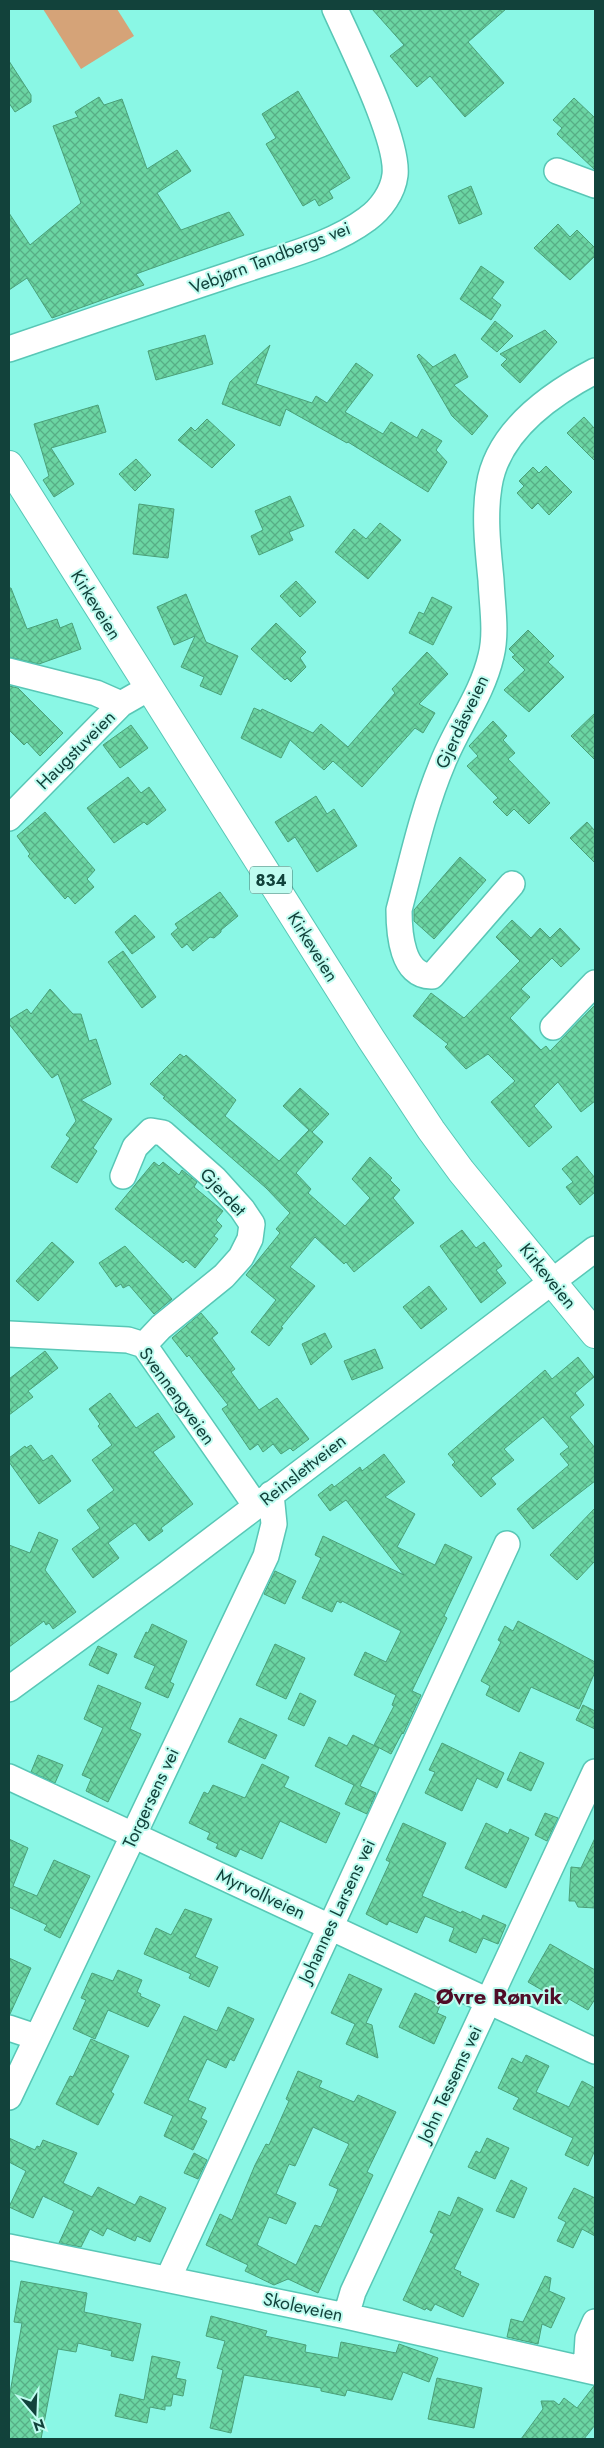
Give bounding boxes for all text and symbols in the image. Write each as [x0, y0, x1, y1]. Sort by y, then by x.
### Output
street label: Vebjørn Tandbergs vei [186, 215, 354, 301]
street label: Kirkeveien [64, 565, 128, 645]
street label: Gjerdåsveien [429, 671, 495, 773]
street label: Haugstuveien [31, 705, 121, 795]
road number: 834 [250, 866, 292, 894]
street label: Kirkeveien [281, 907, 345, 987]
street label: Gjerdet [194, 1162, 253, 1222]
street label: Kirkeveien [513, 1238, 583, 1314]
street label: Svennengveien [133, 1342, 221, 1450]
street label: Reinslettveien [254, 1428, 352, 1512]
street label: Torgersens vei [116, 1743, 186, 1853]
street label: Johannes Larsens vei [291, 1835, 382, 1989]
street label: Myrvollveien [212, 1862, 310, 1926]
district label: Øvre Rønvik [436, 1980, 562, 2012]
street label: John Tessems vei [411, 2021, 488, 2149]
street label: Skoleveien [261, 2286, 345, 2328]
north arrow [10, 2388, 60, 2438]
text: N [31, 2414, 48, 2437]

